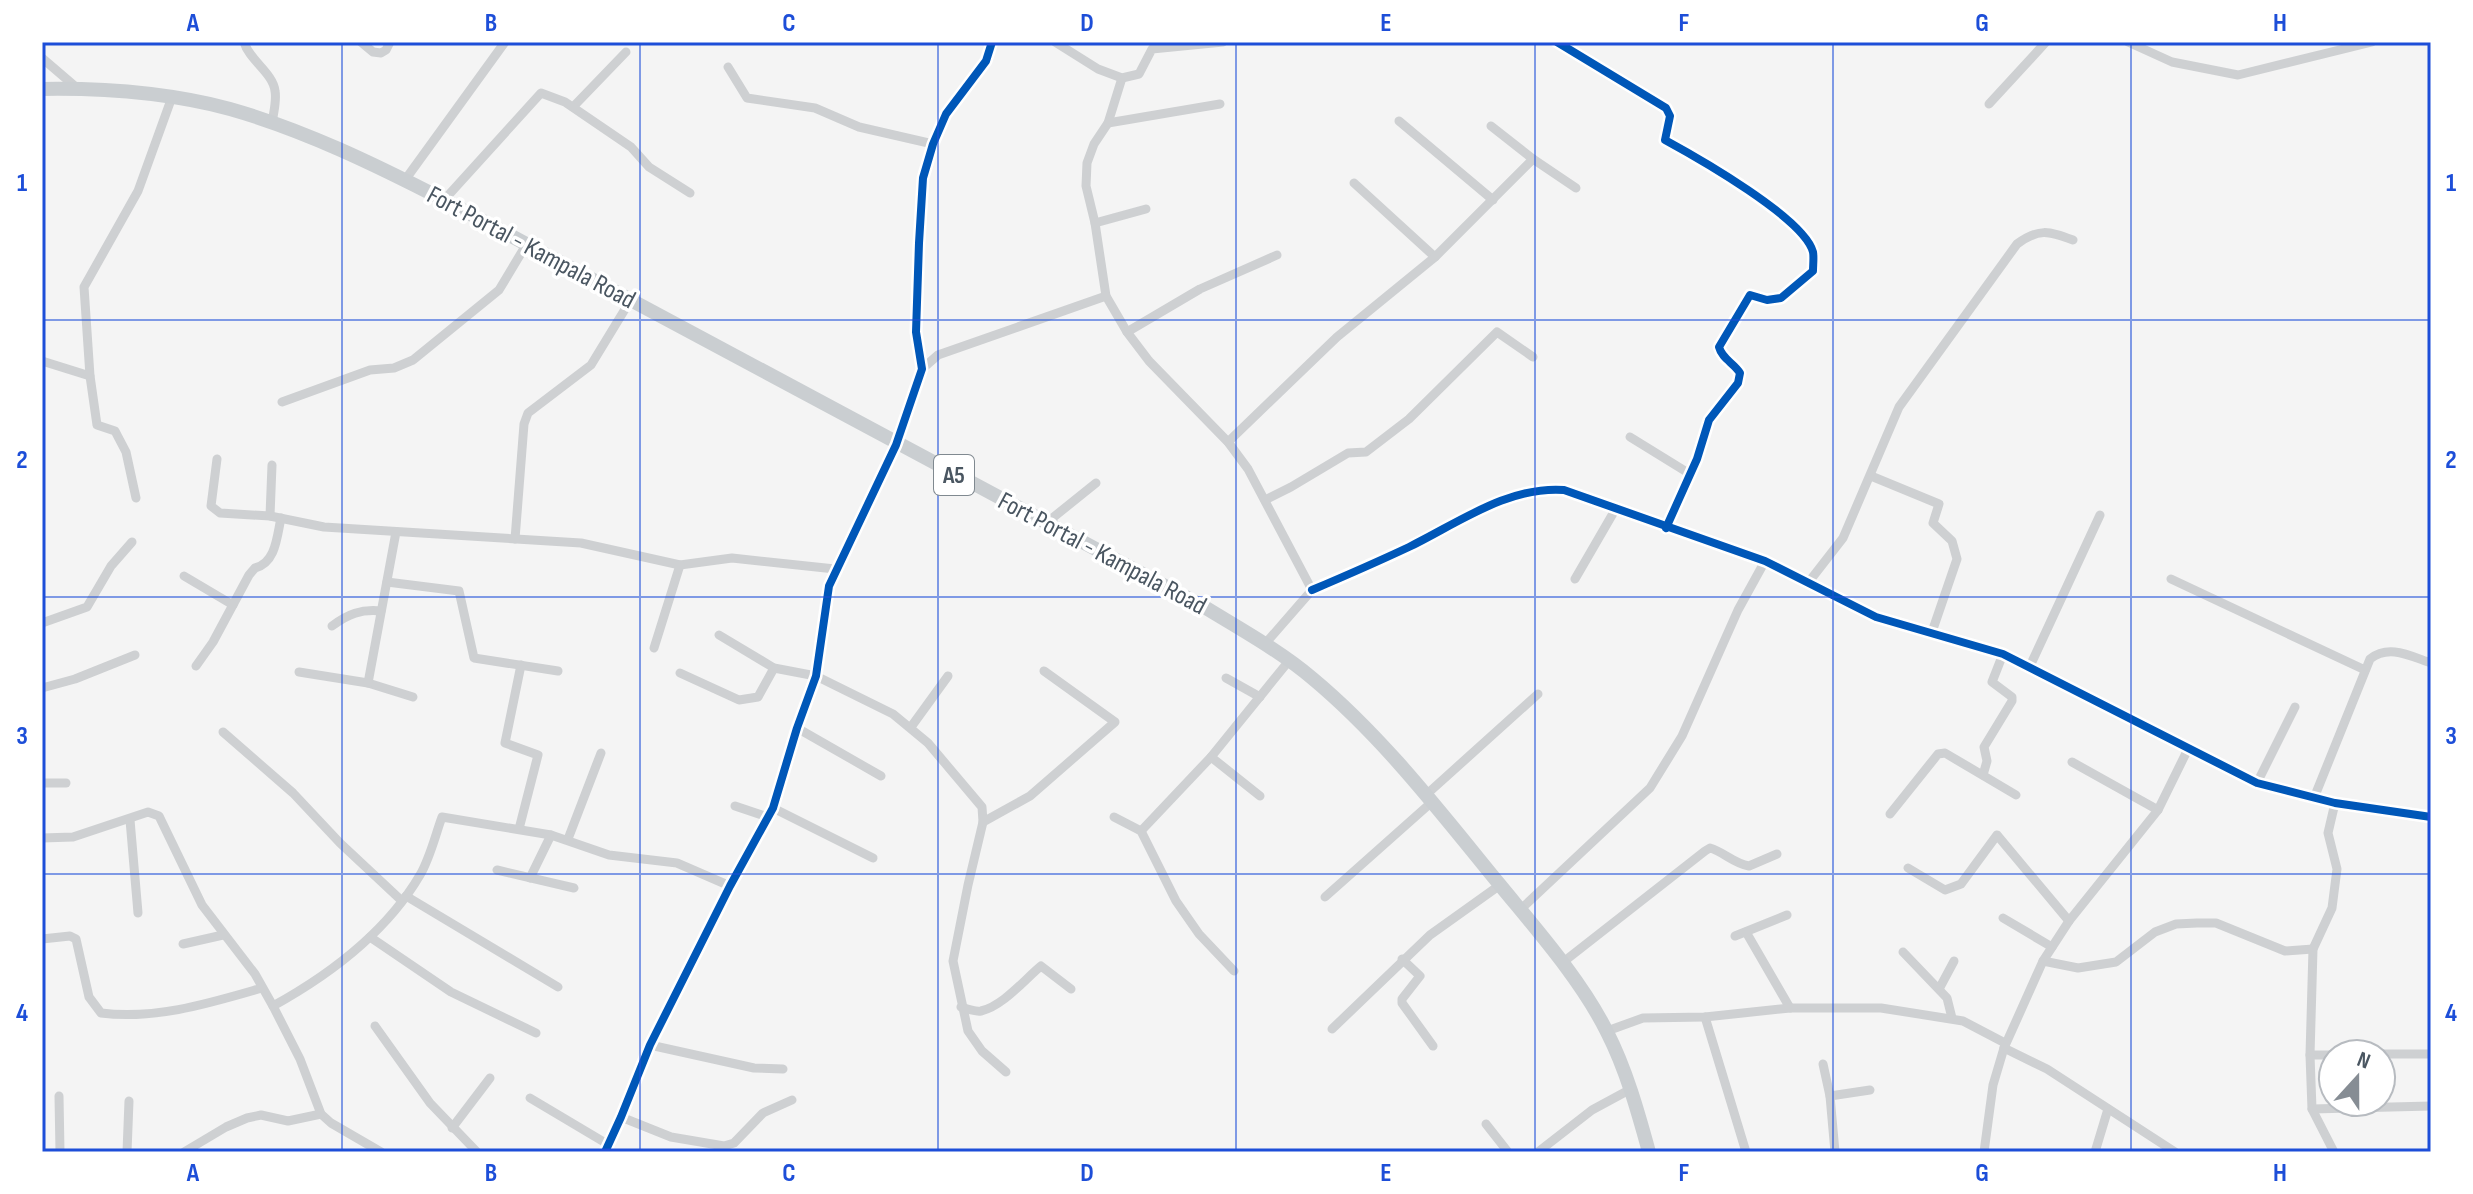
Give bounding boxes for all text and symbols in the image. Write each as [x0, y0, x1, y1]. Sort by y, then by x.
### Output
text: A [186, 8, 200, 39]
text: B [485, 8, 497, 39]
text: C [782, 8, 796, 39]
text: D [1080, 8, 1094, 39]
text: E [1380, 8, 1392, 39]
text: F [1679, 8, 1690, 39]
text: G [1975, 8, 1989, 39]
text: H [2273, 8, 2287, 39]
text: 1 [17, 168, 27, 199]
text: 1 [2446, 168, 2456, 199]
street label: Fort Portal - Kampala Road [422, 180, 640, 316]
text: 2 [16, 445, 28, 476]
text: 2 [2445, 445, 2457, 476]
road number: A5 [934, 455, 974, 495]
street label: Fort Portal - Kampala Road [993, 486, 1211, 622]
text: 3 [16, 721, 28, 752]
text: 3 [2445, 721, 2457, 752]
text: 4 [16, 998, 28, 1029]
text: 4 [2445, 998, 2457, 1029]
north arrow [2317, 1038, 2397, 1118]
text: N [2353, 1046, 2374, 1075]
text: A [186, 1158, 200, 1189]
text: B [485, 1158, 497, 1189]
text: C [782, 1158, 796, 1189]
text: D [1080, 1158, 1094, 1189]
text: E [1380, 1158, 1392, 1189]
text: F [1679, 1158, 1690, 1189]
text: G [1975, 1158, 1989, 1189]
text: H [2273, 1158, 2287, 1189]

